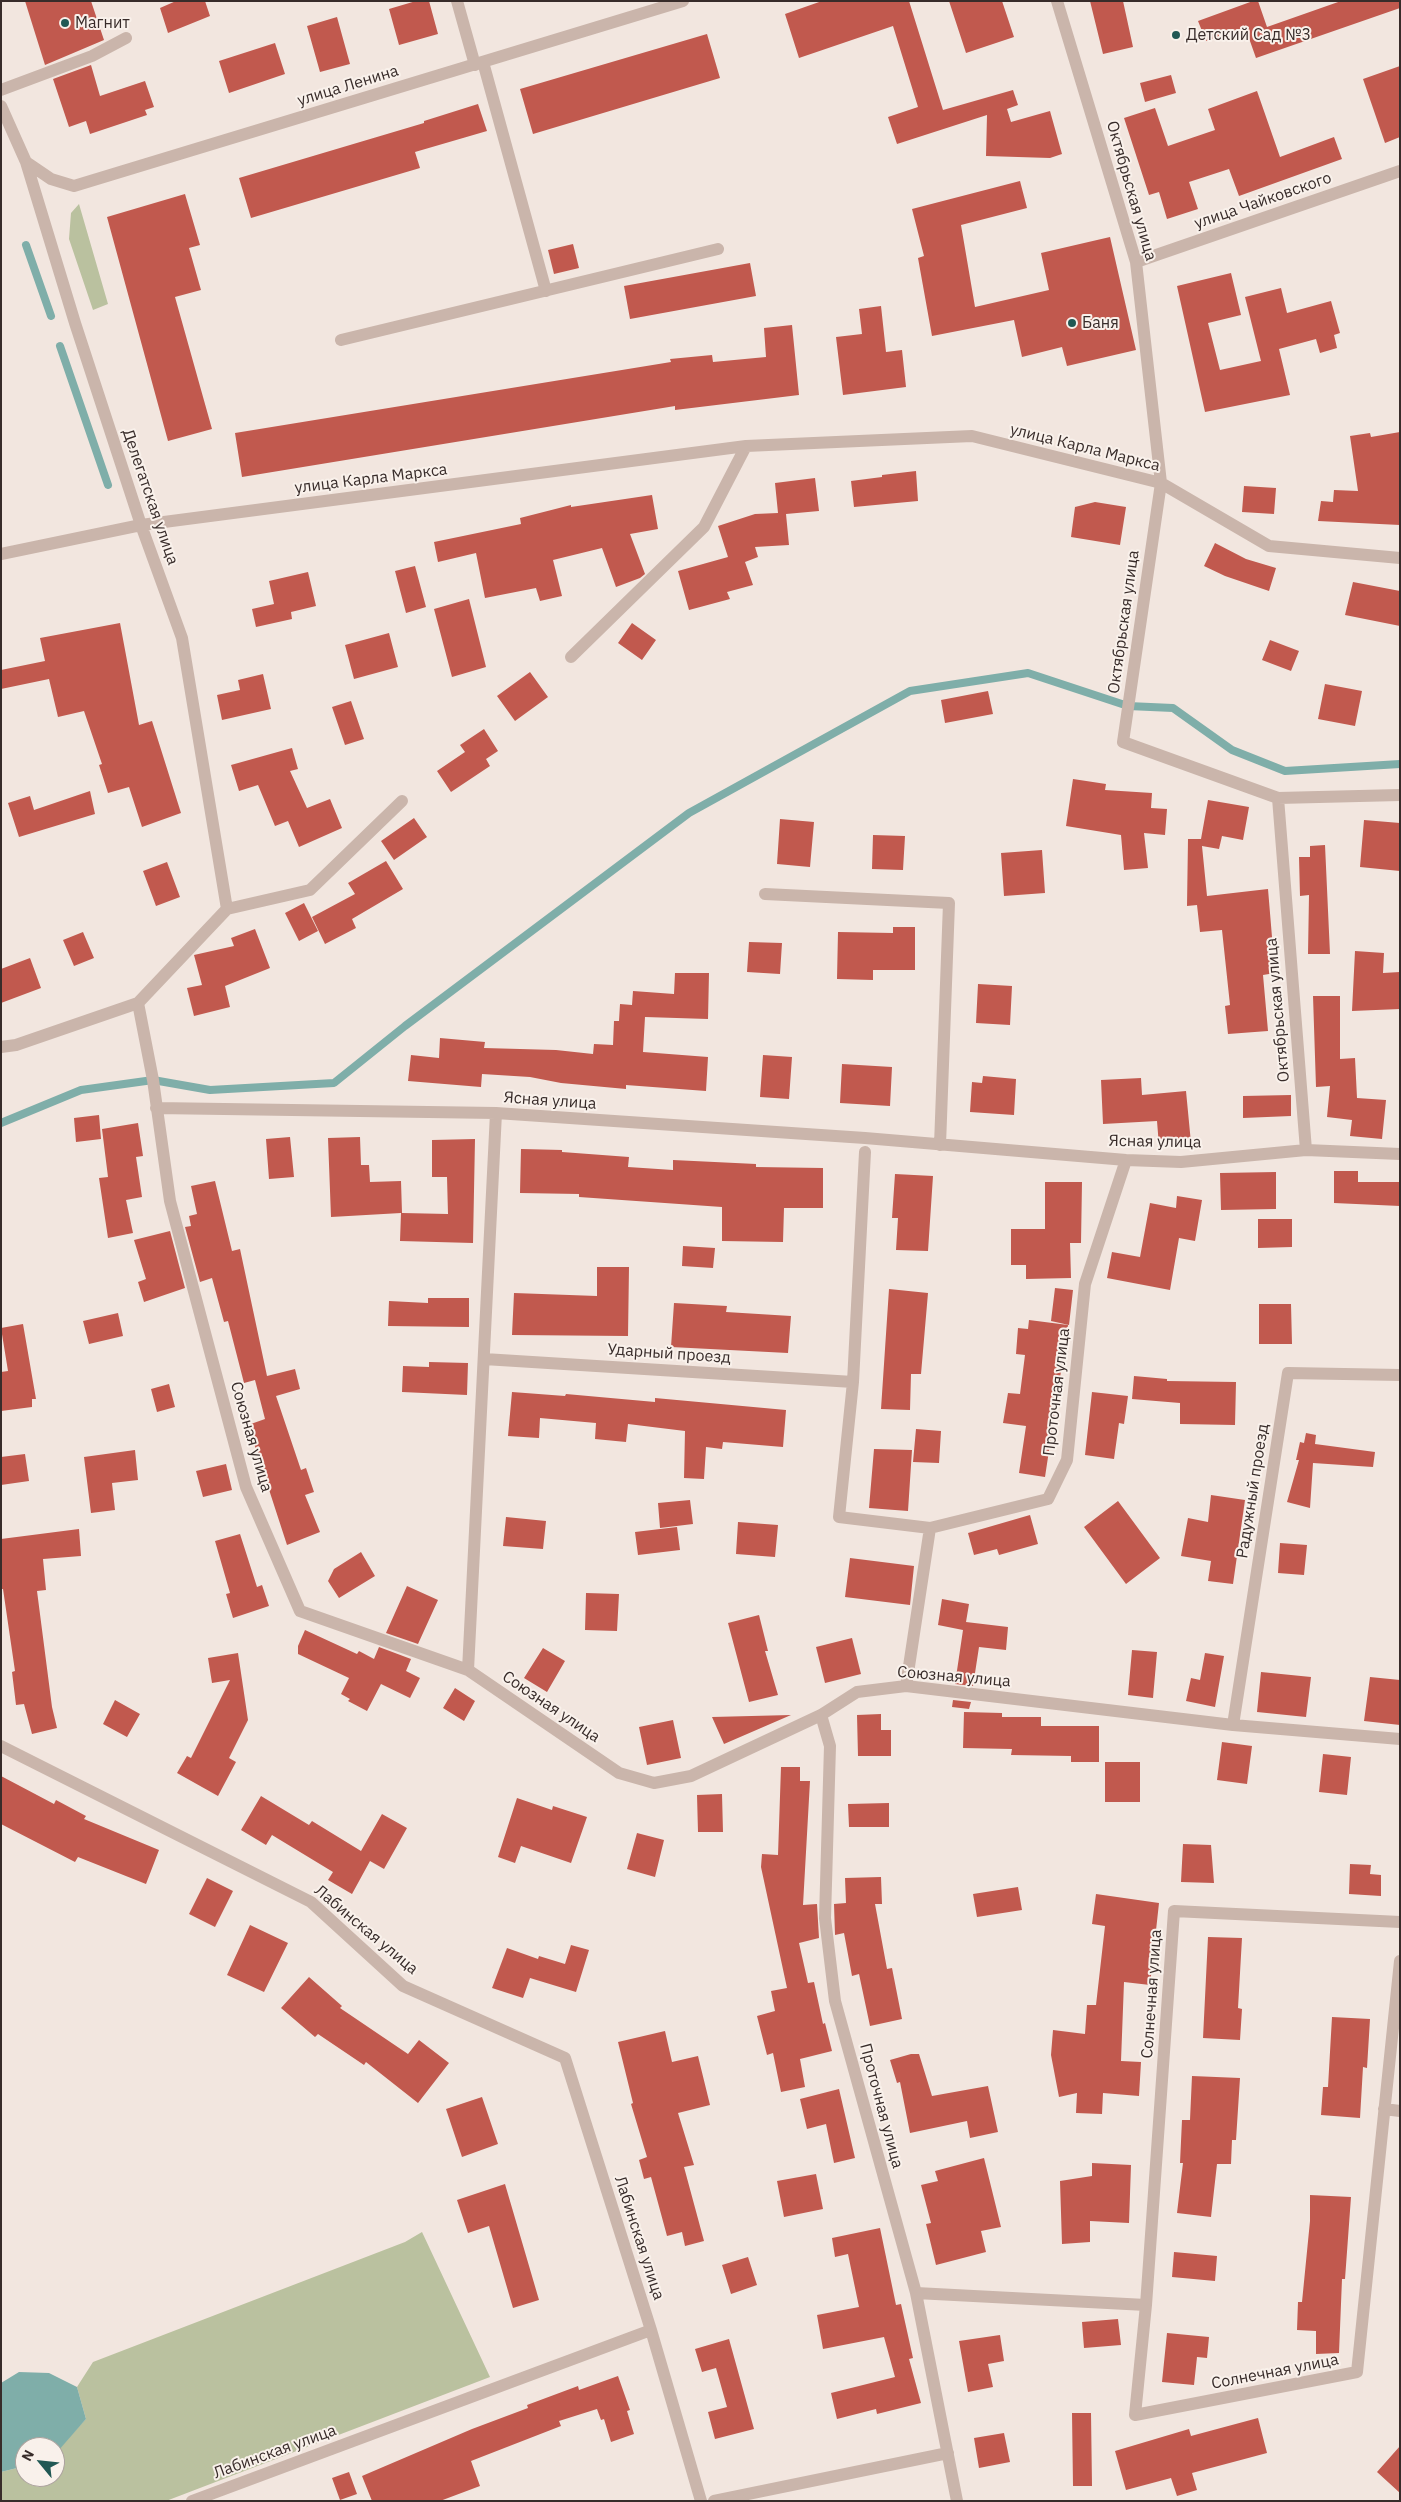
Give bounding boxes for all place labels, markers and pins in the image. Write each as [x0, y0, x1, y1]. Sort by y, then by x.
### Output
place label: Магнит [75, 13, 130, 33]
marker: Магнит [59, 17, 71, 29]
place label: Детский Сад №3 [1186, 25, 1311, 45]
marker: Детский Сад №3 [1170, 29, 1182, 41]
place label: Баня [1082, 313, 1119, 333]
marker: Баня [1066, 317, 1078, 329]

